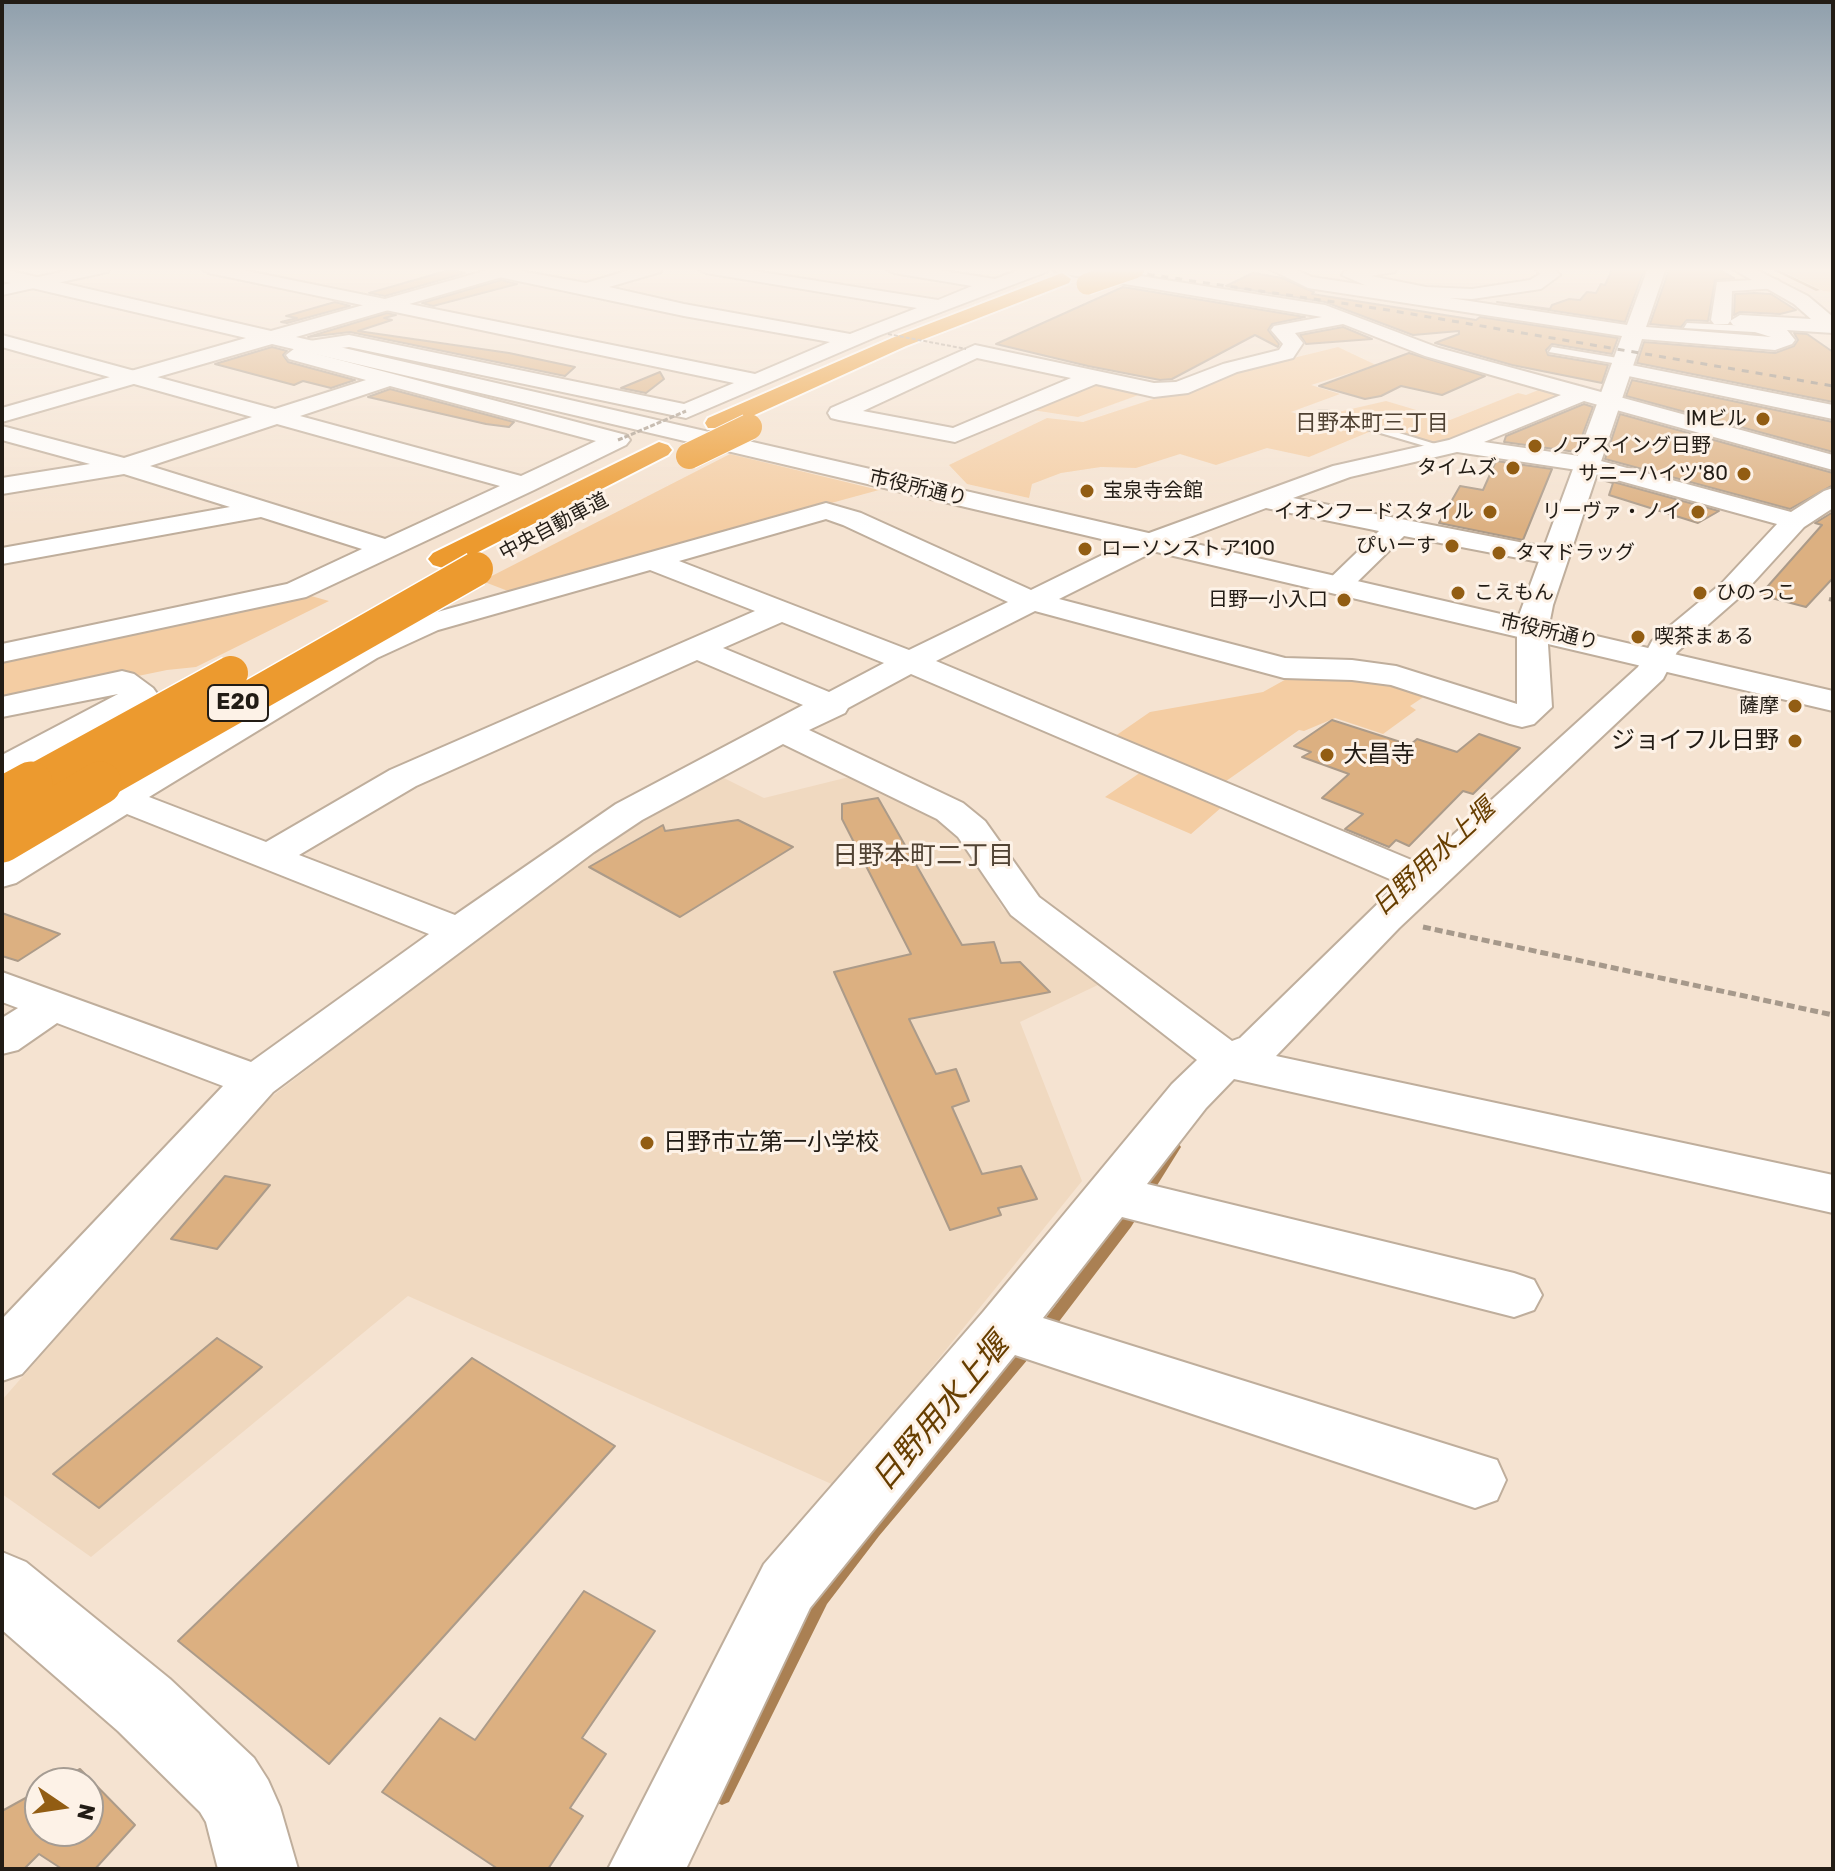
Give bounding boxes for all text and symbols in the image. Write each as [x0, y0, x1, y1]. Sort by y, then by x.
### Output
place label: IMビル [1686, 407, 1747, 431]
marker: IMビル [1754, 410, 1772, 428]
district label: 日野本町三丁目 [1295, 411, 1449, 437]
place label: ノアスイング日野 [1551, 434, 1711, 458]
marker: ノアスイング日野 [1526, 437, 1544, 455]
place label: タイムズ [1417, 456, 1497, 480]
marker: タイムズ [1504, 459, 1522, 477]
place label: サニーハイツ'80 [1578, 462, 1728, 486]
street label: 市役所通り [867, 465, 969, 511]
marker: サニーハイツ'80 [1735, 465, 1753, 483]
place label: 宝泉寺会館 [1103, 479, 1203, 503]
marker: 宝泉寺会館 [1078, 482, 1096, 500]
street label: 中央自動車道 [495, 488, 613, 566]
place label: イオンフードスタイル [1274, 500, 1474, 524]
place label: リーヴァ・ノイ [1542, 500, 1682, 524]
marker: イオンフードスタイル [1481, 503, 1499, 521]
marker: リーヴァ・ノイ [1689, 503, 1707, 521]
place label: ぴいーす [1356, 534, 1436, 558]
place label: ローソンストア100 [1101, 537, 1275, 561]
marker: ぴいーす [1443, 537, 1461, 555]
marker: ローソンストア100 [1076, 540, 1094, 558]
place label: タマドラッグ [1515, 541, 1635, 565]
marker: タマドラッグ [1490, 544, 1508, 562]
place label: こえもん [1474, 581, 1554, 605]
place label: ひのっこ [1716, 581, 1796, 605]
marker: こえもん [1449, 584, 1467, 602]
marker: ひのっこ [1691, 584, 1709, 602]
place label: 日野一小入口 [1208, 588, 1328, 612]
marker: 日野一小入口 [1335, 591, 1353, 609]
street label: 市役所通り [1498, 609, 1600, 655]
place label: 喫茶まぁる [1654, 625, 1754, 649]
marker: 喫茶まぁる [1629, 628, 1647, 646]
road number: E20 [208, 685, 268, 721]
place label: 薩摩 [1739, 694, 1779, 718]
marker: 薩摩 [1786, 697, 1804, 715]
place label: ジョイフル日野 [1611, 727, 1779, 755]
marker: ジョイフル日野 [1786, 732, 1804, 750]
place label: 大昌寺 [1343, 741, 1415, 769]
marker: 大昌寺 [1318, 746, 1336, 764]
water label: 日野用水上堰 [1366, 793, 1502, 923]
district label: 日野本町二丁目 [832, 840, 1014, 872]
place label: 日野市立第一小学校 [663, 1129, 879, 1157]
marker: 日野市立第一小学校 [638, 1134, 656, 1152]
water label: 日野用水上堰 [865, 1327, 1017, 1499]
north arrow [24, 1767, 104, 1847]
text: N [71, 1801, 101, 1823]

